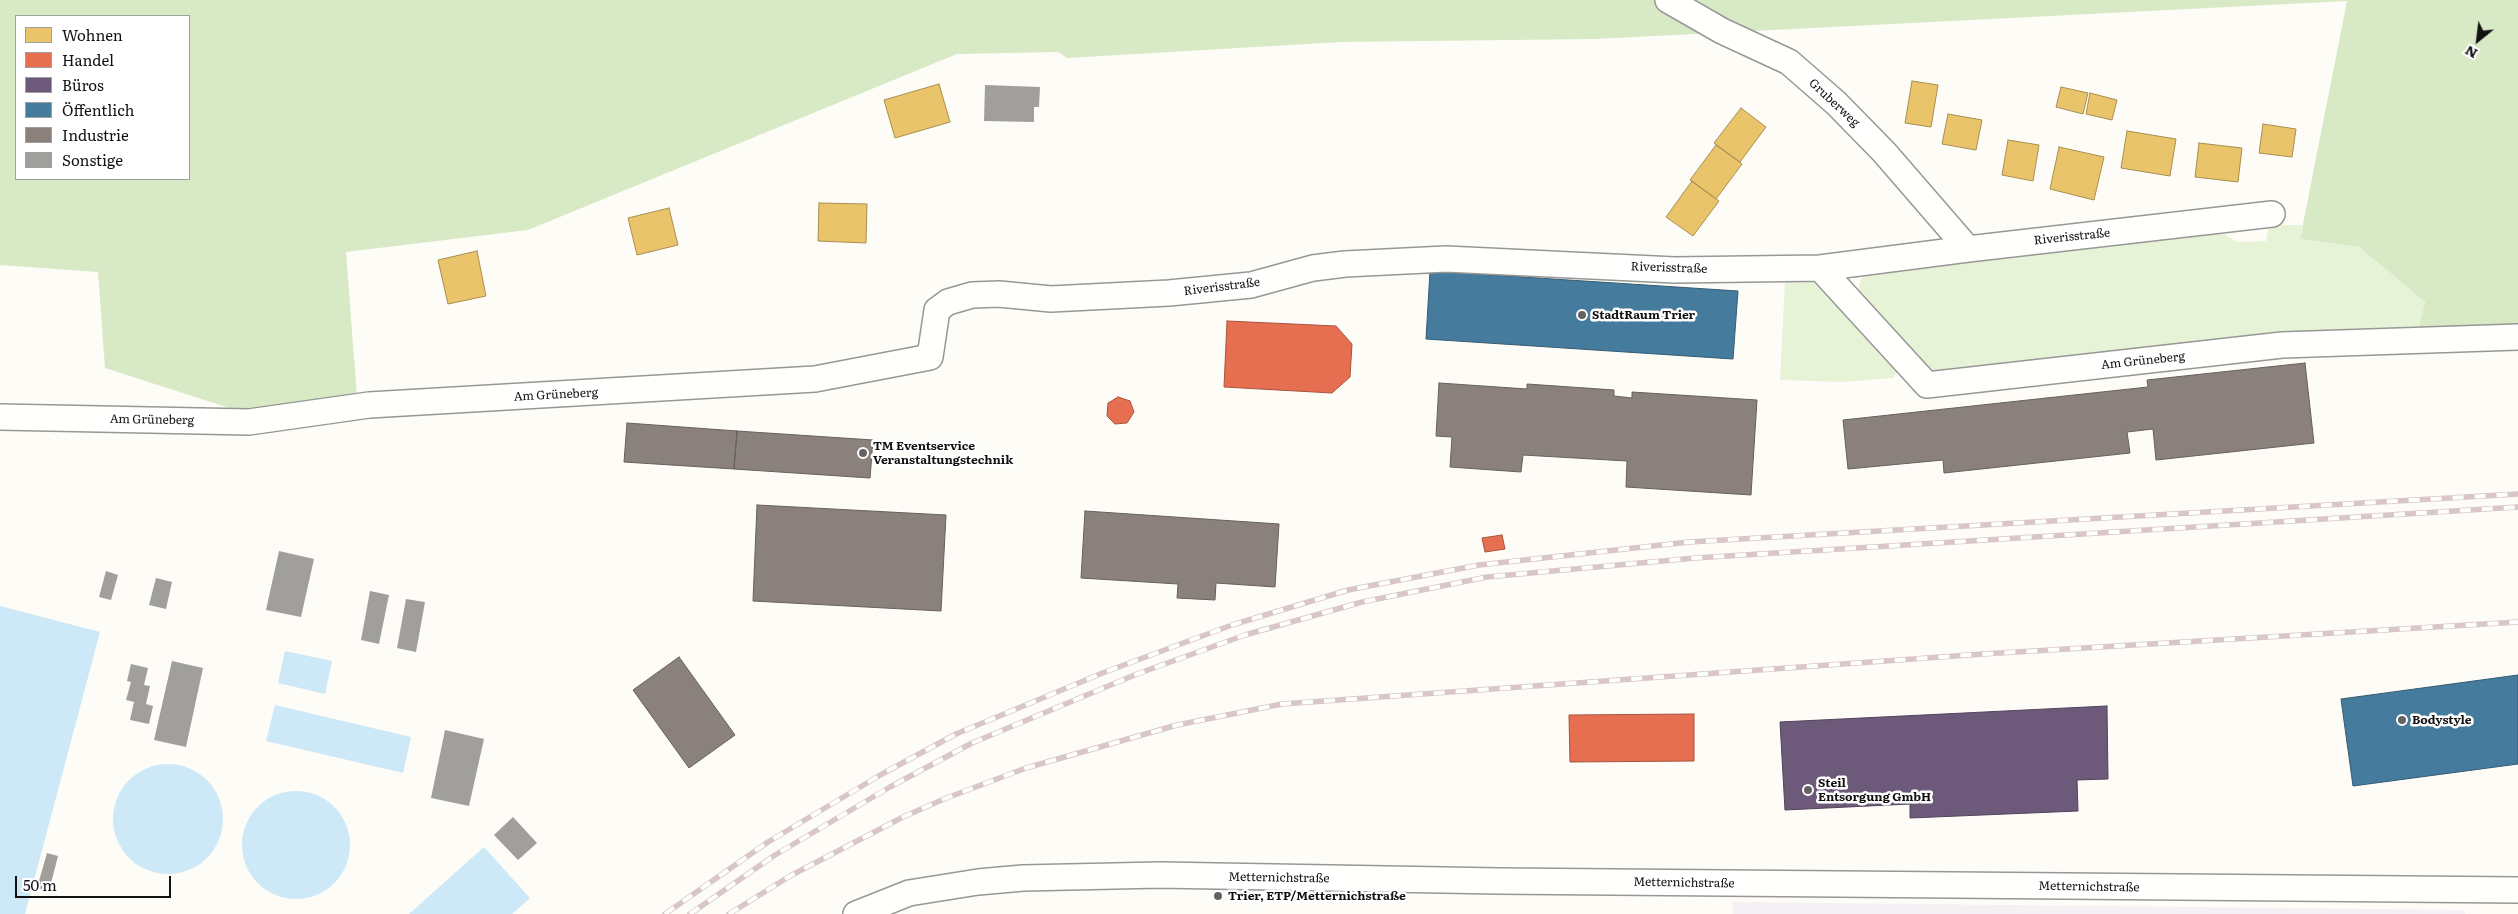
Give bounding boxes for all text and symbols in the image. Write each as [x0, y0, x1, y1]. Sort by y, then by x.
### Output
legend [15, 15, 190, 180]
north arrow [2453, 15, 2503, 65]
text: Wohnen [62, 23, 123, 46]
text: N [2461, 42, 2481, 65]
text: Handel [62, 48, 114, 71]
text: Büros [62, 73, 104, 96]
street label: Gruberweg [1806, 76, 1862, 130]
text: Öffentlich [62, 98, 135, 121]
text: Industrie [62, 123, 129, 146]
text: Sonstige [62, 148, 123, 171]
street label: Riverisstraße [2033, 226, 2111, 248]
street label: Riverisstraße [1630, 259, 1708, 277]
street label: Riverisstraße [1183, 275, 1261, 299]
place label: StadtRaum Trier [1592, 308, 1695, 322]
marker: StadtRaum Trier [1576, 309, 1588, 321]
street label: Am Grüneberg [2100, 349, 2186, 373]
street label: Am Grüneberg [513, 386, 599, 404]
street label: Am Grüneberg [110, 412, 194, 428]
place label: TM Eventservice Veranstaltungstechnik [873, 439, 1013, 467]
marker: TM Eventservice Veranstaltungstechnik [857, 447, 869, 459]
place label: Bodystyle [2412, 713, 2472, 727]
marker: Bodystyle [2396, 714, 2408, 726]
place label: Steil Entsorgung GmbH [1818, 776, 1931, 804]
marker: Steil Entsorgung GmbH [1802, 784, 1814, 796]
scale bar [18, 866, 174, 898]
street label: Metternichstraße [1228, 870, 1330, 886]
text: 50 m [23, 873, 57, 896]
street label: Metternichstraße [1633, 875, 1735, 891]
street label: Metternichstraße [2038, 879, 2140, 895]
place label: Trier, ETP/Metternichstraße [1228, 889, 1406, 903]
marker: Trier, ETP/Metternichstraße [1212, 890, 1224, 902]

